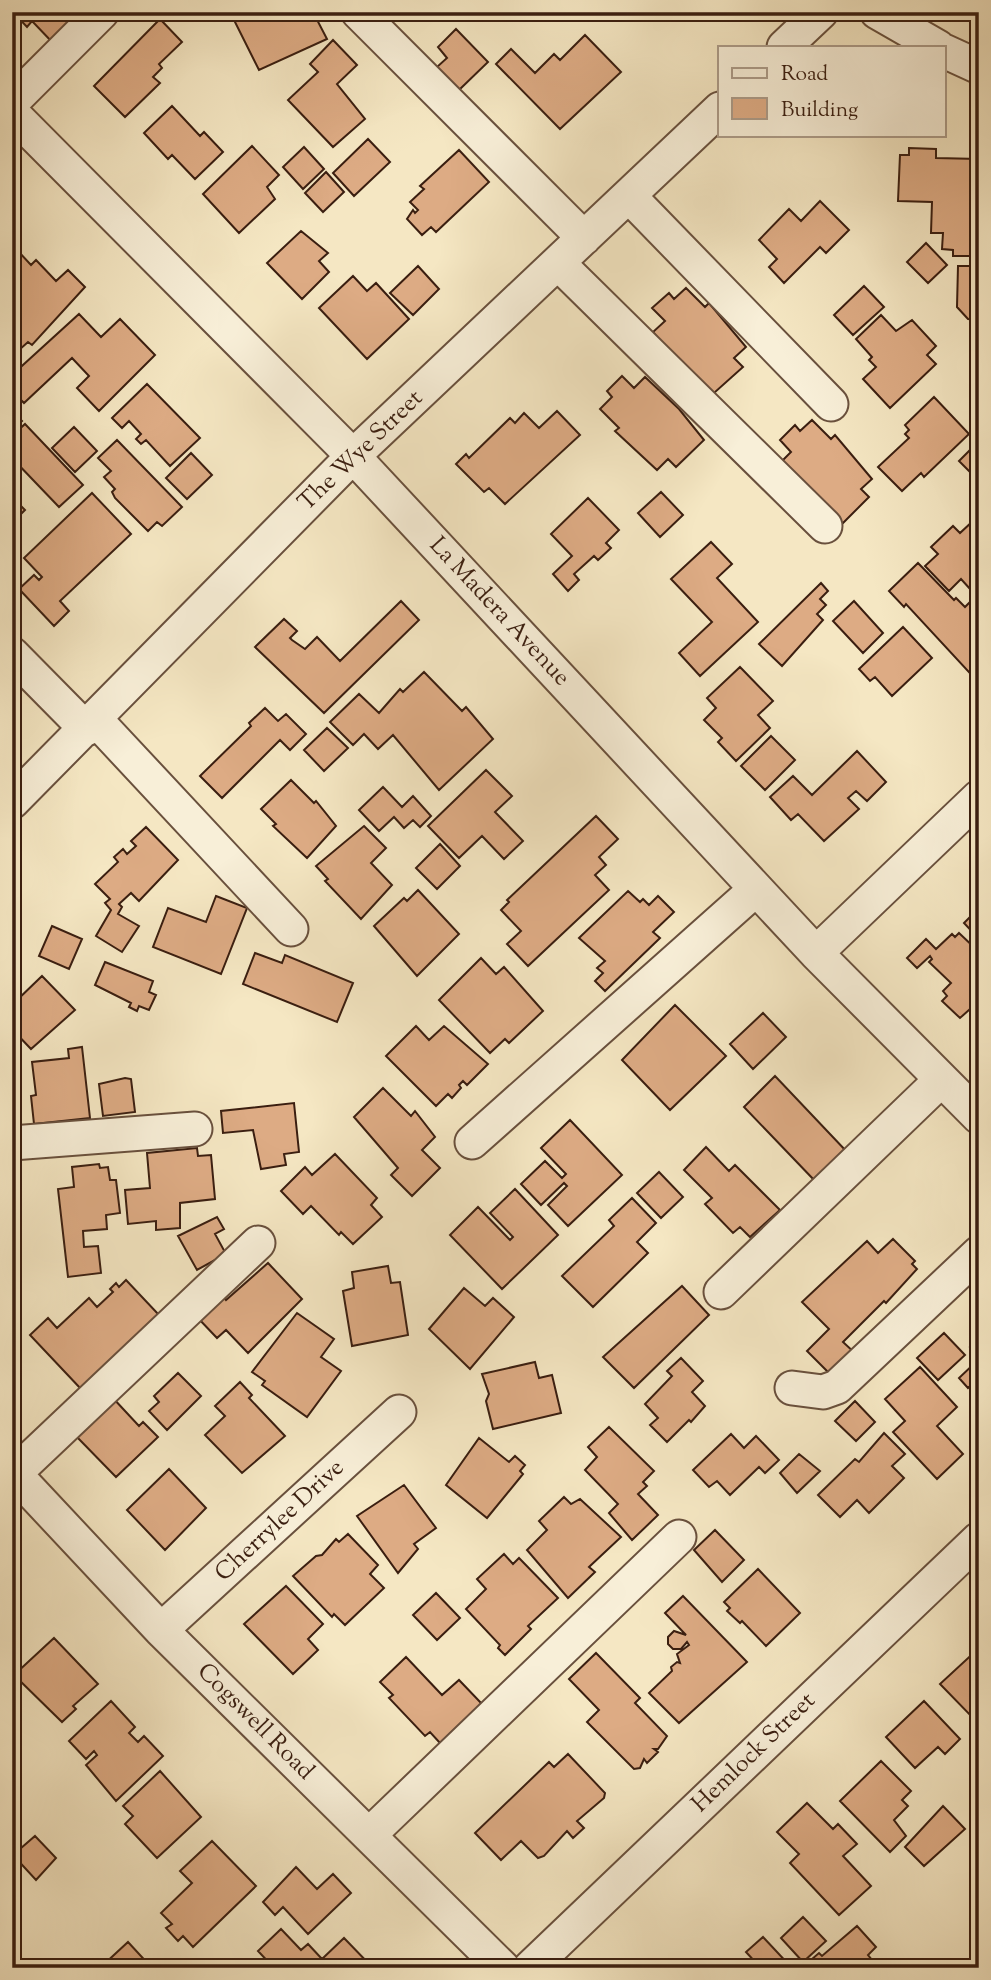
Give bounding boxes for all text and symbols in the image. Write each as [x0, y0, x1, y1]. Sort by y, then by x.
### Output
legend [718, 46, 946, 136]
text: Road [781, 60, 828, 90]
text: Building [781, 96, 858, 126]
street label: The Wye Street [291, 382, 431, 520]
street label: La Madera Avenue [421, 530, 577, 694]
street label: Cherrylee Drive [208, 1452, 352, 1590]
street label: Cogswell Road [189, 1656, 322, 1789]
street label: Hemlock Street [684, 1685, 824, 1821]

